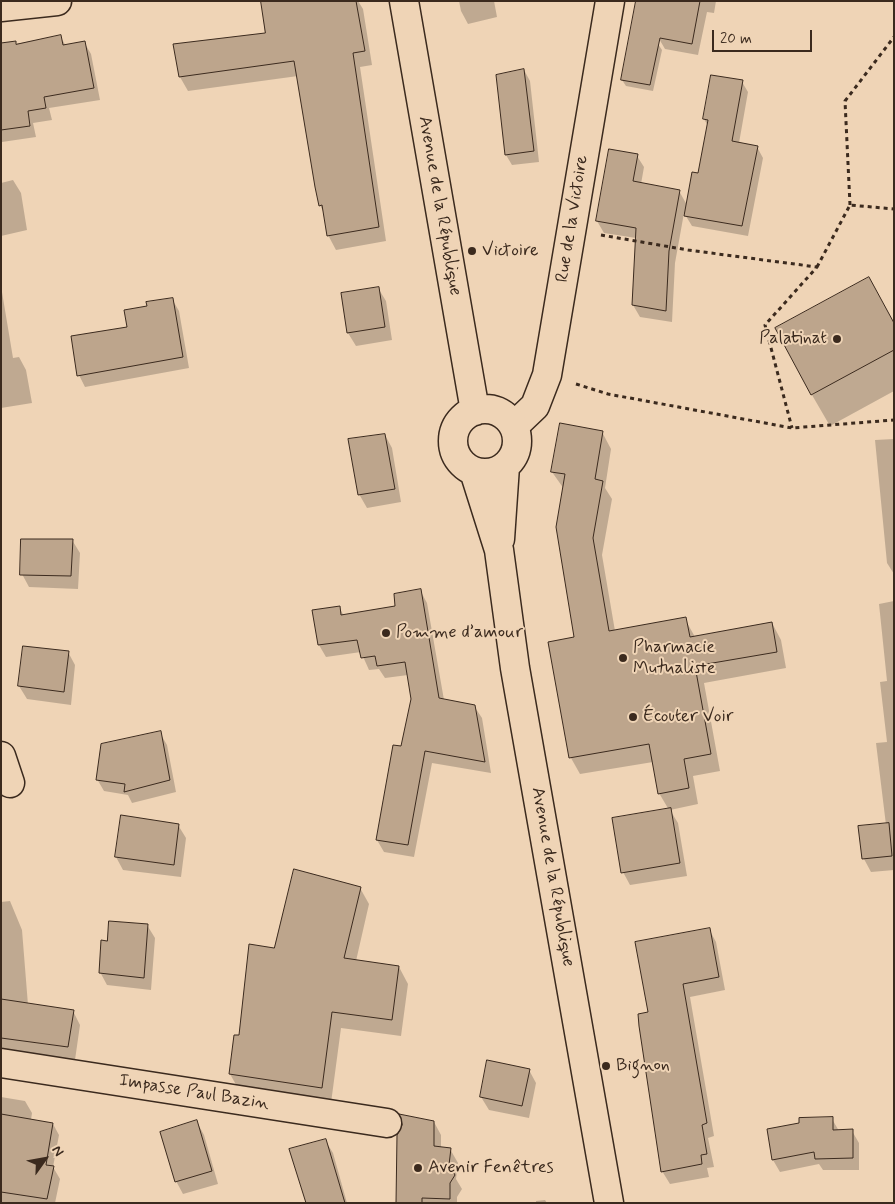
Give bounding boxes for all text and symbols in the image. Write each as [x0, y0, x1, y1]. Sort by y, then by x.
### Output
scale bar [715, 20, 815, 52]
text: 20 m [720, 29, 752, 49]
street label: Avenue de la République [413, 114, 465, 298]
street label: Rue de la Victoire [552, 154, 594, 284]
place label: Victoire [482, 240, 538, 262]
marker: Victoire [466, 245, 478, 257]
place label: Palatinat [759, 328, 827, 350]
marker: Palatinat [831, 333, 843, 345]
place label: Pomme d’amour [396, 622, 523, 644]
marker: Pomme d’amour [380, 627, 392, 639]
place label: Pharmacie Mutualiste [633, 637, 716, 680]
marker: Pharmacie Mutualiste [617, 652, 629, 664]
place label: Écouter Voir [643, 706, 733, 728]
marker: Écouter Voir [627, 711, 639, 723]
street label: Avenue de la République [526, 785, 578, 969]
place label: Bignon [616, 1055, 670, 1077]
marker: Bignon [600, 1060, 612, 1072]
street label: Impasse Paul Bazin [117, 1070, 271, 1116]
north arrow [20, 1134, 70, 1184]
text: N [48, 1142, 68, 1160]
place label: Avenir Fenêtres [428, 1157, 554, 1179]
marker: Avenir Fenêtres [412, 1162, 424, 1174]

